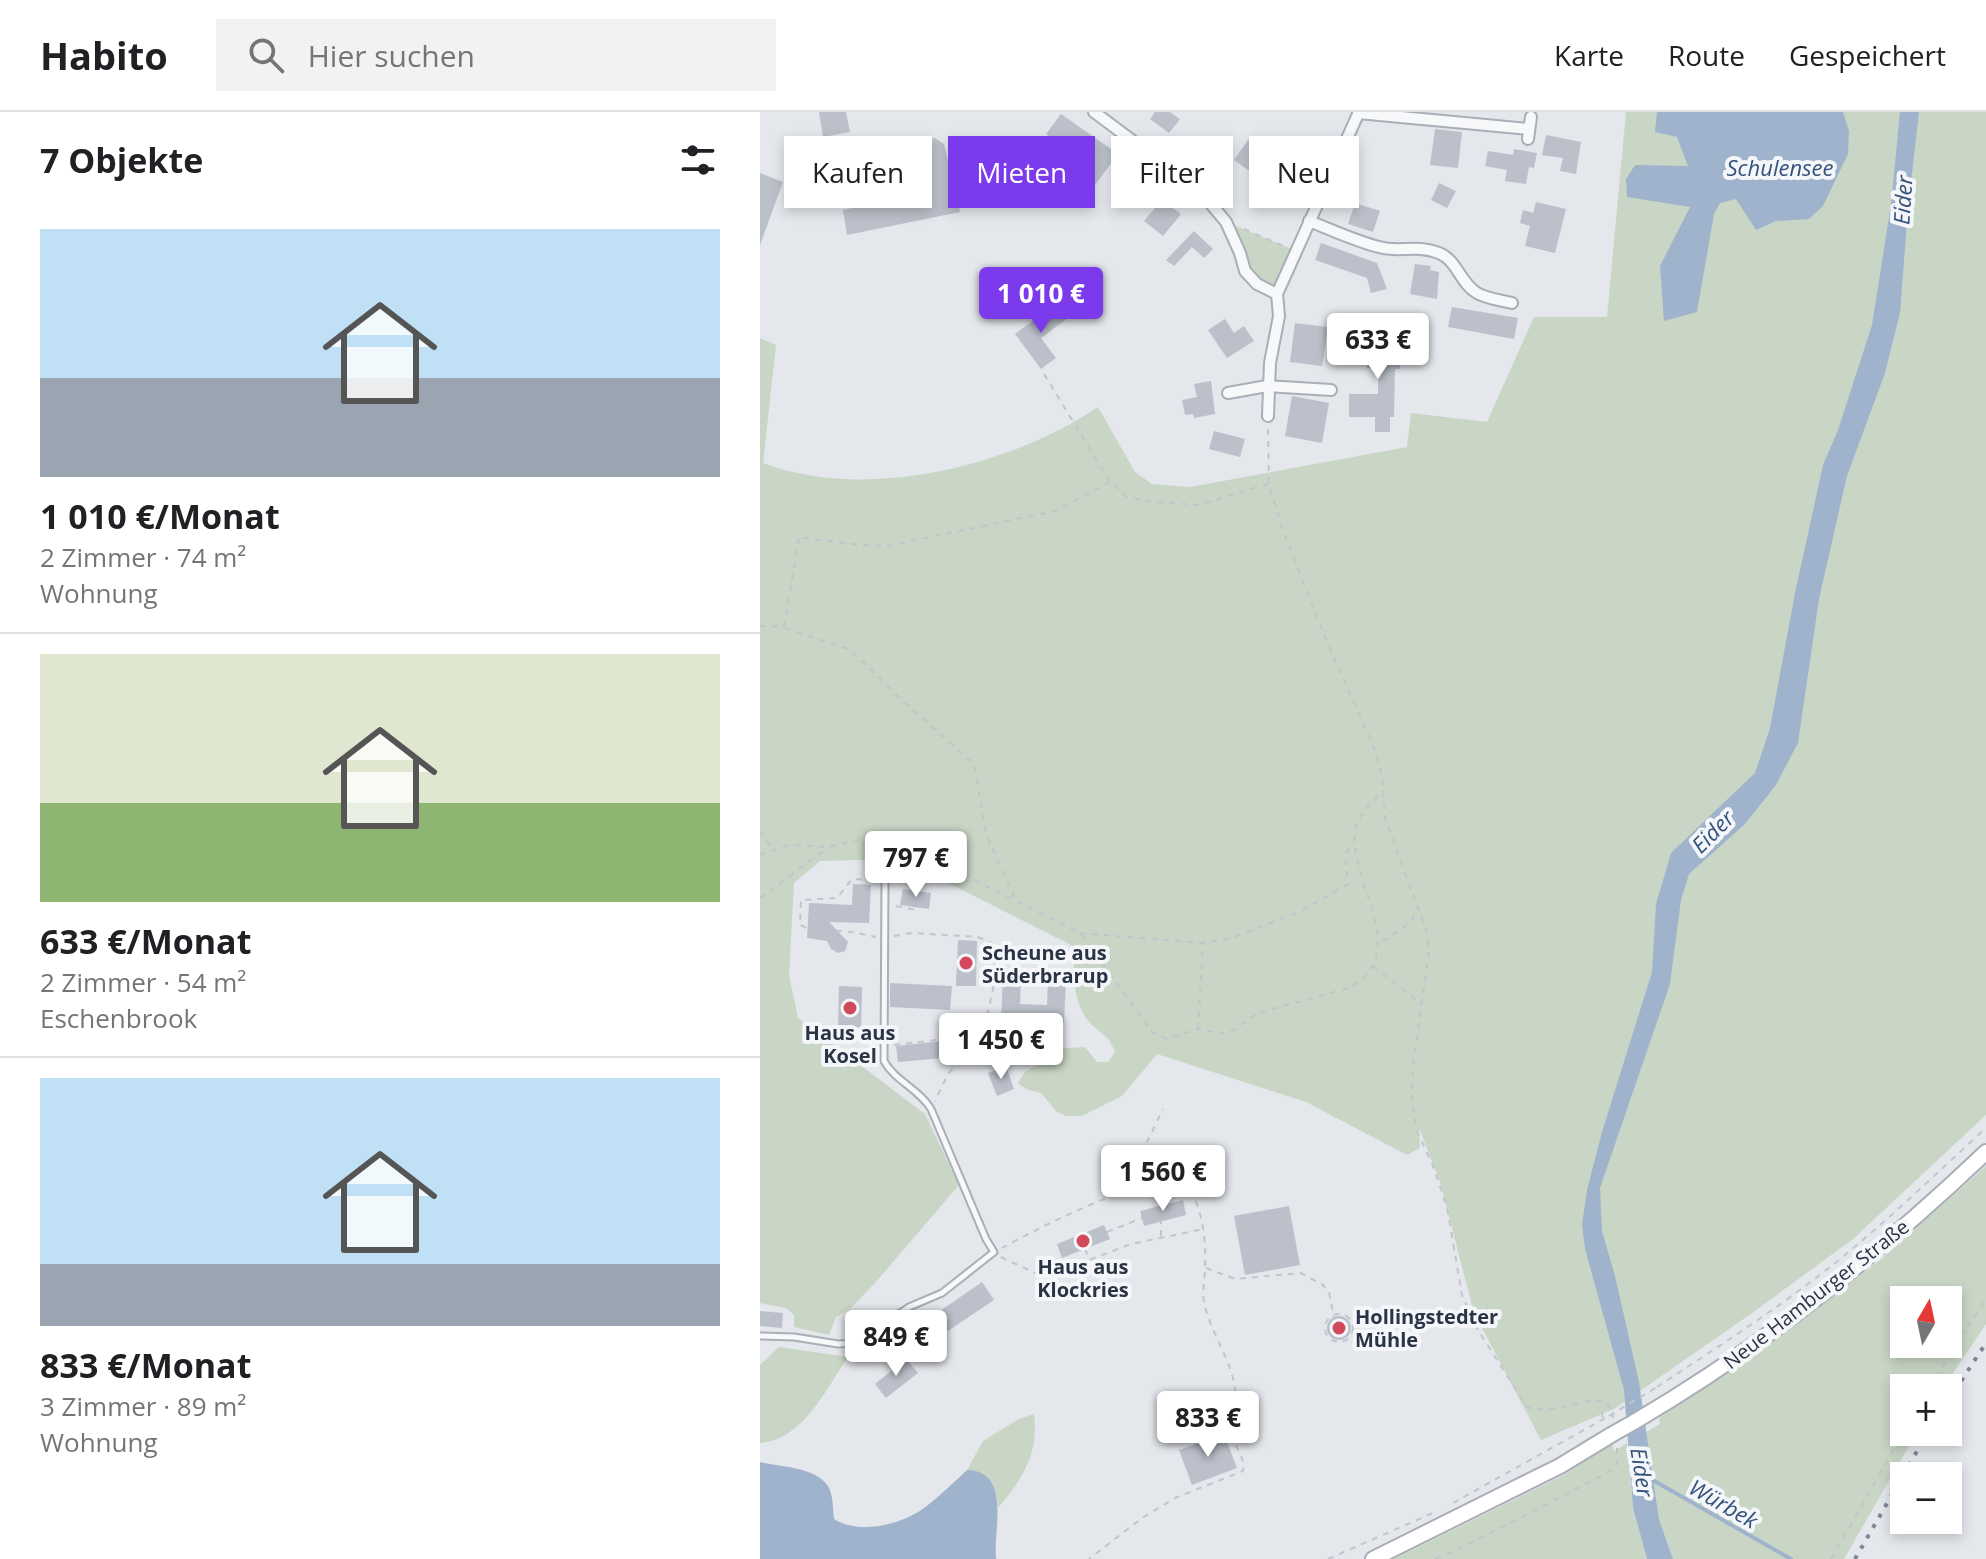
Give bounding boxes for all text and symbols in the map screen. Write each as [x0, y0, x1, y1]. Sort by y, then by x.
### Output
search box [216, 19, 776, 91]
text: Habito [40, 29, 168, 81]
icon: search [244, 33, 288, 77]
text: Hier suchen [308, 35, 475, 76]
text: Karte [1554, 36, 1624, 74]
text: Route [1668, 36, 1745, 74]
text: Gespeichert [1789, 36, 1946, 74]
chip: Kaufen [784, 136, 932, 208]
chip: Mieten [948, 136, 1095, 208]
chip: Filter [1111, 136, 1233, 208]
chip: Neu [1249, 136, 1359, 208]
text: 7 Objekte [40, 137, 203, 183]
icon: filters [676, 138, 720, 182]
water label: Schulensee [1727, 152, 1834, 182]
water label: Eider [1885, 173, 1919, 226]
pin: 1 010 € [967, 267, 1115, 335]
text: 1 010 € [997, 275, 1085, 311]
icon: home [308, 281, 452, 425]
pin: 633 € [1322, 313, 1434, 381]
text: 633 € [1345, 321, 1411, 357]
text: 1 010 €/Monat [40, 493, 280, 539]
text: 2 Zimmer · 74 m² [40, 539, 246, 575]
text: Wohnung [40, 575, 158, 611]
icon: home [308, 706, 452, 850]
water label: Eider [1684, 802, 1741, 859]
pin: 797 € [860, 831, 972, 899]
text: 797 € [883, 839, 949, 875]
text: 633 €/Monat [40, 918, 251, 964]
place label: Scheune aus Süderbrarup [982, 939, 1108, 989]
marker: Scheune aus Süderbrarup [957, 954, 975, 972]
text: 2 Zimmer · 54 m² [40, 964, 246, 1000]
marker: Haus aus Kosel [841, 999, 859, 1017]
text: Eschenbrook [40, 1000, 197, 1036]
pin: 1 450 € [927, 1013, 1075, 1081]
place label: Haus aus Kosel [805, 1019, 895, 1069]
text: 1 450 € [957, 1021, 1045, 1057]
icon: home [308, 1130, 452, 1274]
pin: 1 560 € [1089, 1145, 1237, 1213]
text: 1 560 € [1119, 1153, 1207, 1189]
street label: Neue Hamburger Straße [1718, 1213, 1914, 1375]
marker: Haus aus Klockries [1074, 1232, 1092, 1250]
place label: Haus aus Klockries [1037, 1253, 1129, 1303]
north arrow [1890, 1286, 1962, 1358]
map controls [1890, 1286, 1962, 1534]
place label: Hollingstedter Mühle [1355, 1303, 1498, 1353]
pin: 849 € [840, 1310, 952, 1378]
text: 849 € [863, 1318, 929, 1354]
marker: Hollingstedter Mühle [1330, 1319, 1348, 1337]
text: 833 €/Monat [40, 1342, 251, 1388]
button: + [1890, 1374, 1962, 1446]
text: 3 Zimmer · 89 m² [40, 1388, 246, 1424]
pin: 833 € [1152, 1391, 1264, 1459]
text: 833 € [1175, 1399, 1241, 1435]
text: Wohnung [40, 1424, 158, 1460]
water label: Eider [1624, 1445, 1662, 1500]
button: − [1890, 1462, 1962, 1534]
water label: Würbek [1684, 1471, 1765, 1535]

